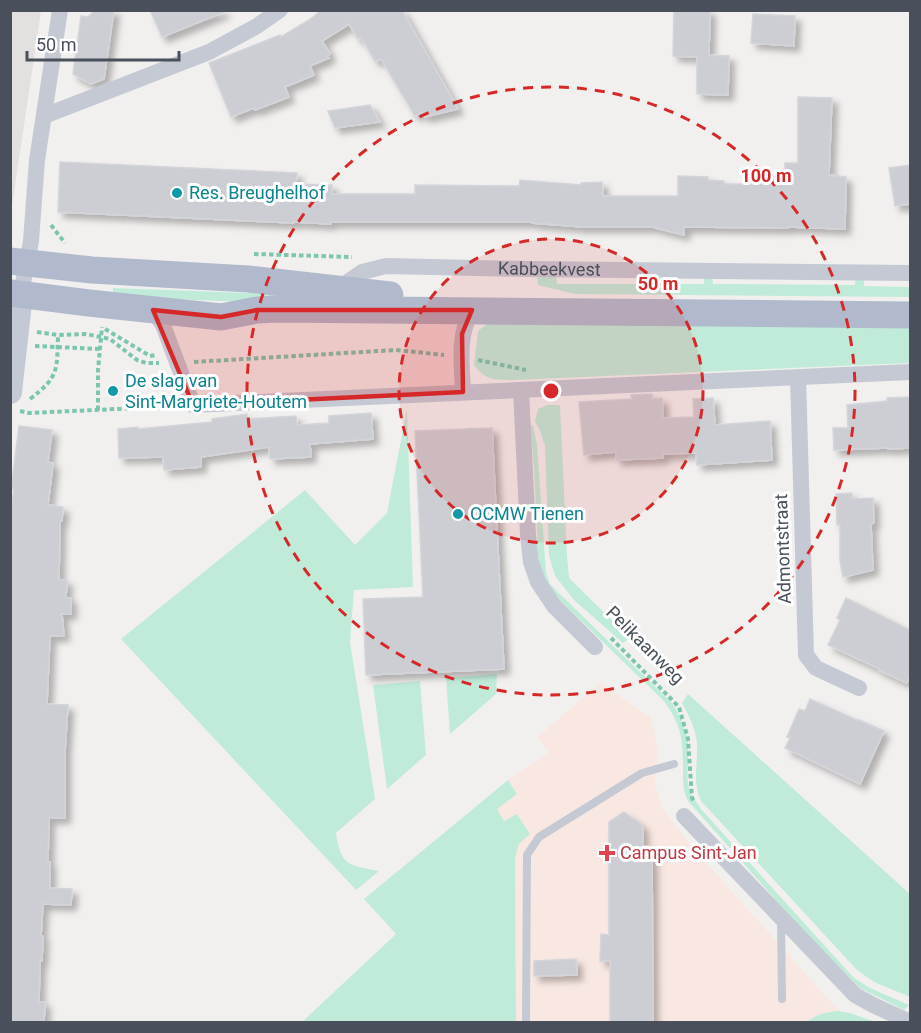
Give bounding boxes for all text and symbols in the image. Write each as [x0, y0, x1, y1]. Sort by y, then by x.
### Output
scale bar [27, 24, 178, 62]
text: 50 m [36, 34, 76, 55]
text: 100 m [740, 165, 792, 186]
place label: Res. Breughelhof [189, 182, 326, 203]
marker: Res. Breughelhof [170, 186, 184, 200]
street label: Kabbeekvest [498, 257, 601, 280]
text: 50 m [638, 273, 678, 294]
place label: De slag van Sint-Margriete-Houtem [125, 370, 307, 412]
centre of rings [541, 381, 561, 401]
marker: De slag van Sint-Margriete-Houtem [106, 384, 120, 398]
street label: Admontstraat [770, 493, 795, 604]
place label: OCMW Tienen [470, 503, 584, 524]
marker: OCMW Tienen [451, 507, 465, 521]
street label: Pelikaanweg [602, 601, 689, 688]
place label: Campus Sint-Jan [620, 842, 757, 863]
marker: Campus Sint-Jan [598, 844, 616, 862]

